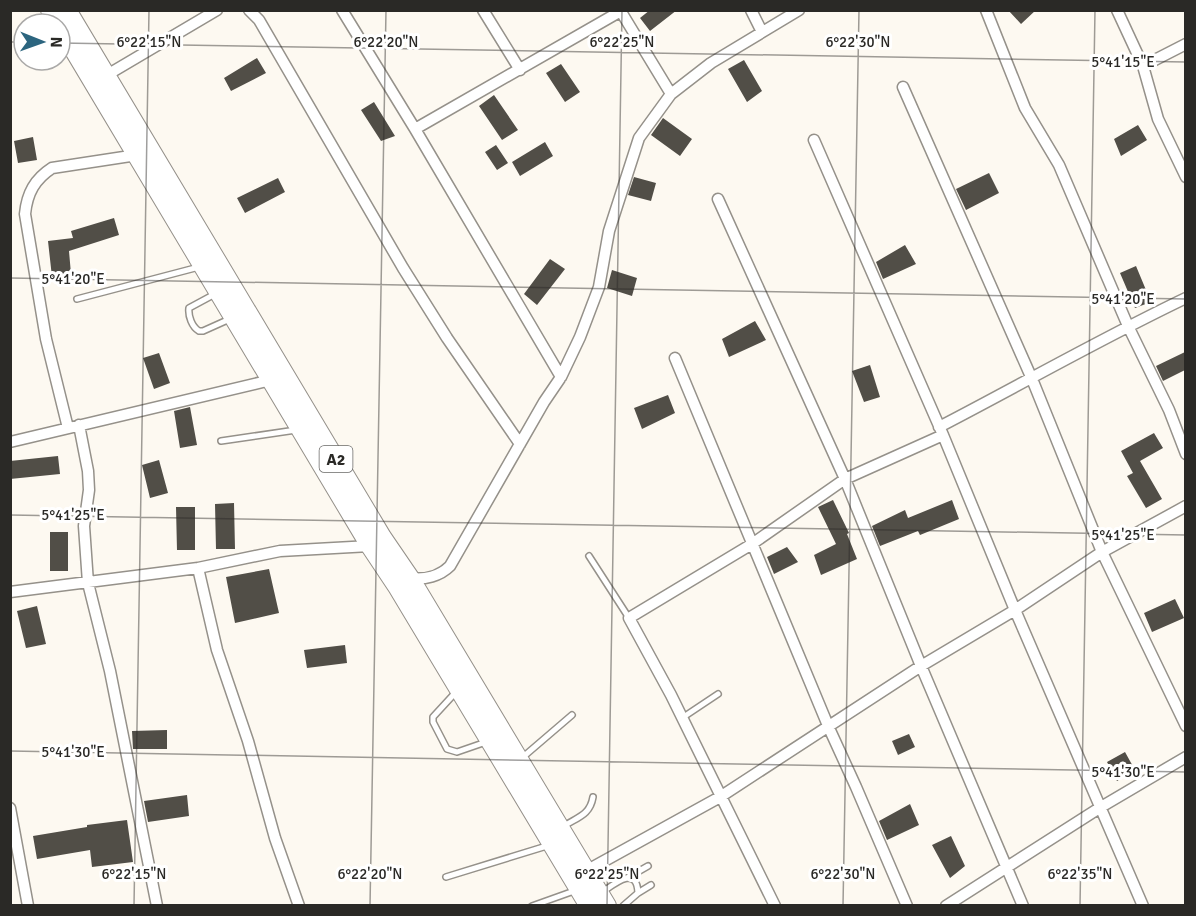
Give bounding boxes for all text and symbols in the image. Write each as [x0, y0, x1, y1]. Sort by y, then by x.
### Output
north arrow [12, 12, 72, 72]
text: 6°22'15"N [116, 33, 182, 51]
text: 6°22'20"N [353, 33, 419, 51]
text: 6°22'25"N [589, 33, 655, 51]
text: 6°22'30"N [825, 33, 891, 51]
text: N [46, 37, 66, 48]
text: 5°41'15"E [1091, 53, 1155, 71]
text: 5°41'20"E [41, 270, 105, 288]
text: 5°41'20"E [1091, 290, 1155, 308]
road number: A2 [320, 446, 352, 472]
text: 5°41'25"E [41, 506, 105, 524]
text: 5°41'25"E [1091, 526, 1155, 544]
text: 5°41'30"E [41, 743, 105, 761]
text: 5°41'30"E [1091, 763, 1155, 781]
text: 6°22'15"N [101, 865, 167, 883]
text: 6°22'20"N [337, 865, 403, 883]
text: 6°22'25"N [574, 865, 640, 883]
text: 6°22'30"N [810, 865, 876, 883]
text: 6°22'35"N [1047, 865, 1113, 883]

